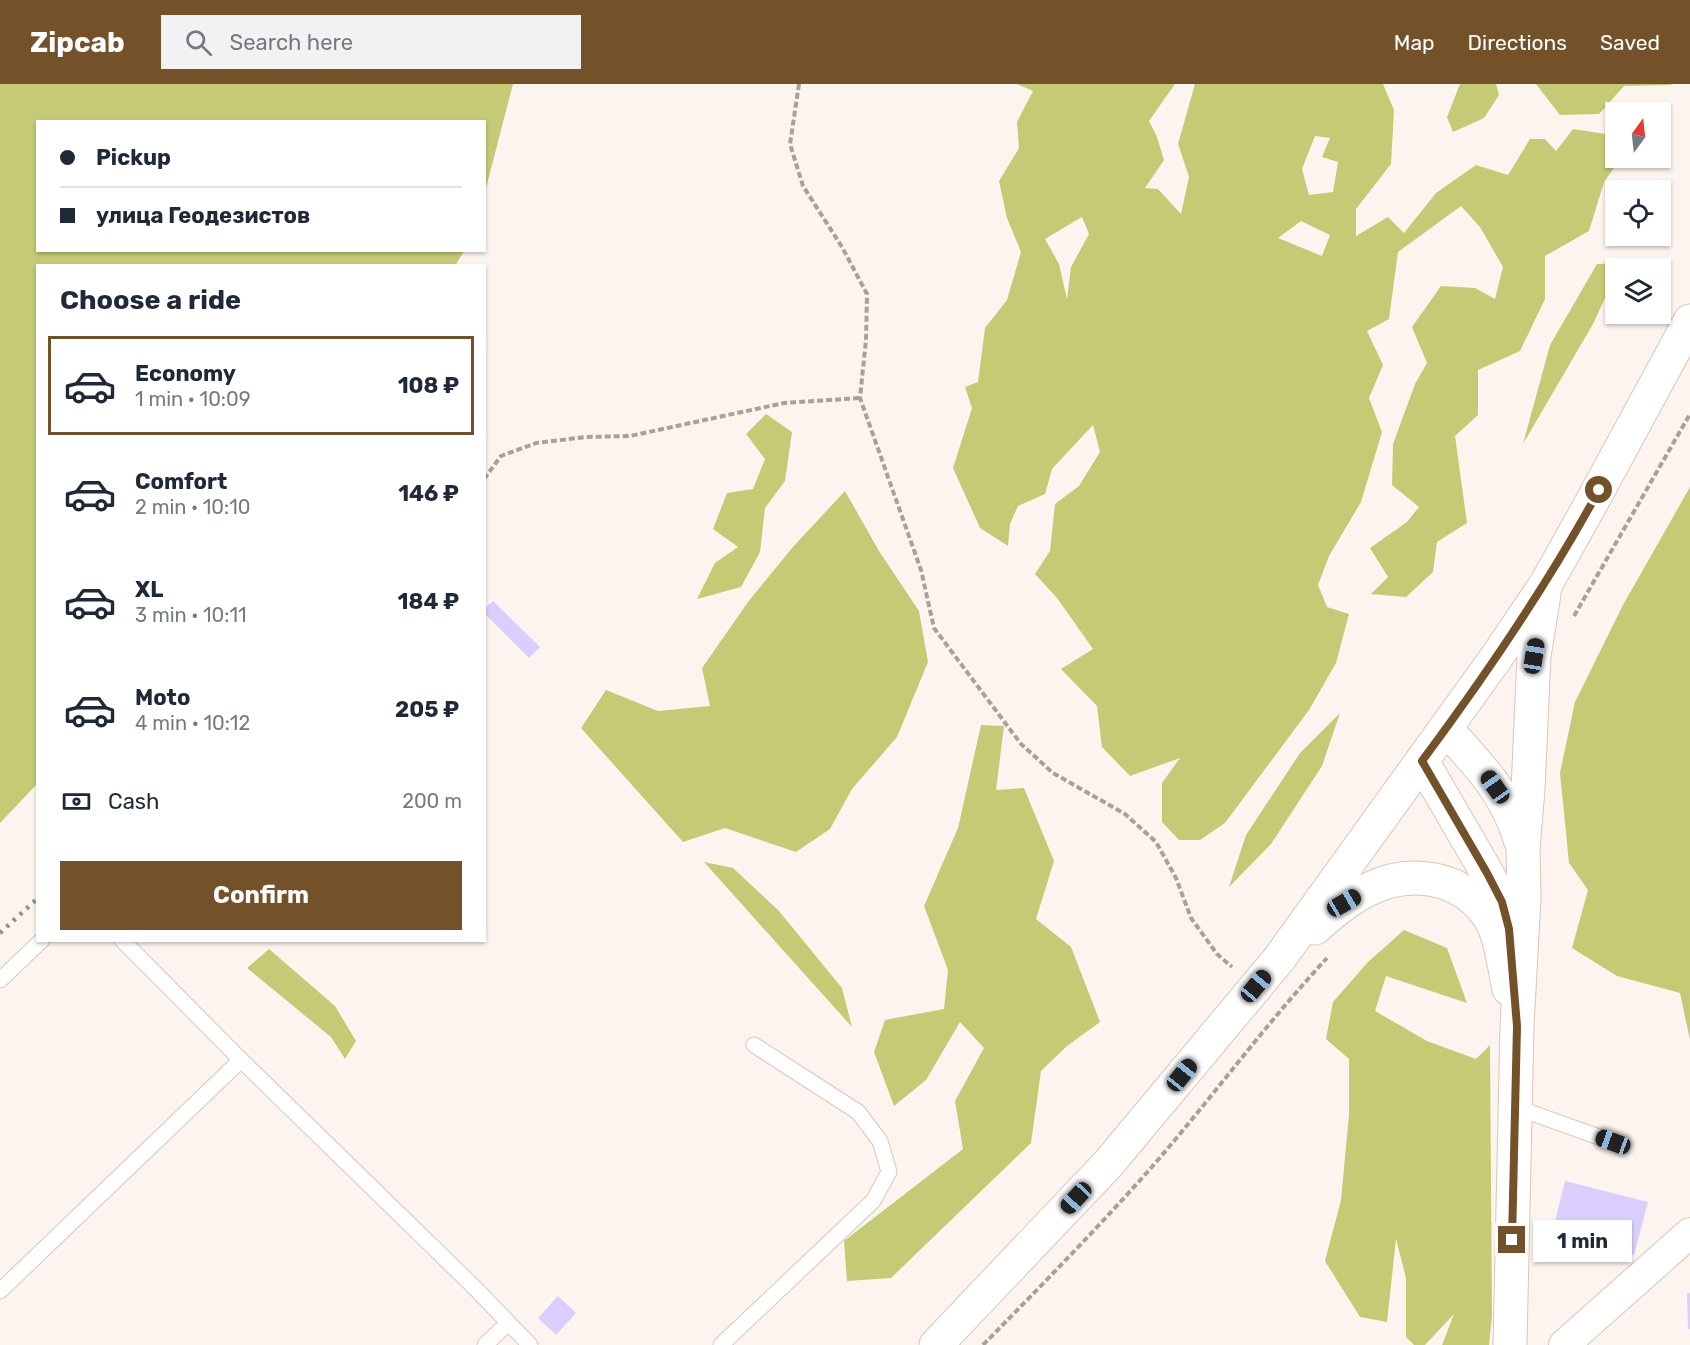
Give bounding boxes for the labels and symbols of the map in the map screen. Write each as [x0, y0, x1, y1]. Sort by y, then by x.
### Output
north arrow [1605, 102, 1671, 168]
route start [1585, 476, 1612, 503]
car [1522, 637, 1546, 675]
car [1477, 767, 1513, 807]
car [1324, 886, 1364, 920]
car [1238, 966, 1274, 1006]
car [1164, 1055, 1200, 1095]
car [1593, 1127, 1633, 1157]
car [1057, 1179, 1095, 1217]
callout: 1 min [1533, 1219, 1632, 1261]
route end [1498, 1226, 1525, 1253]

